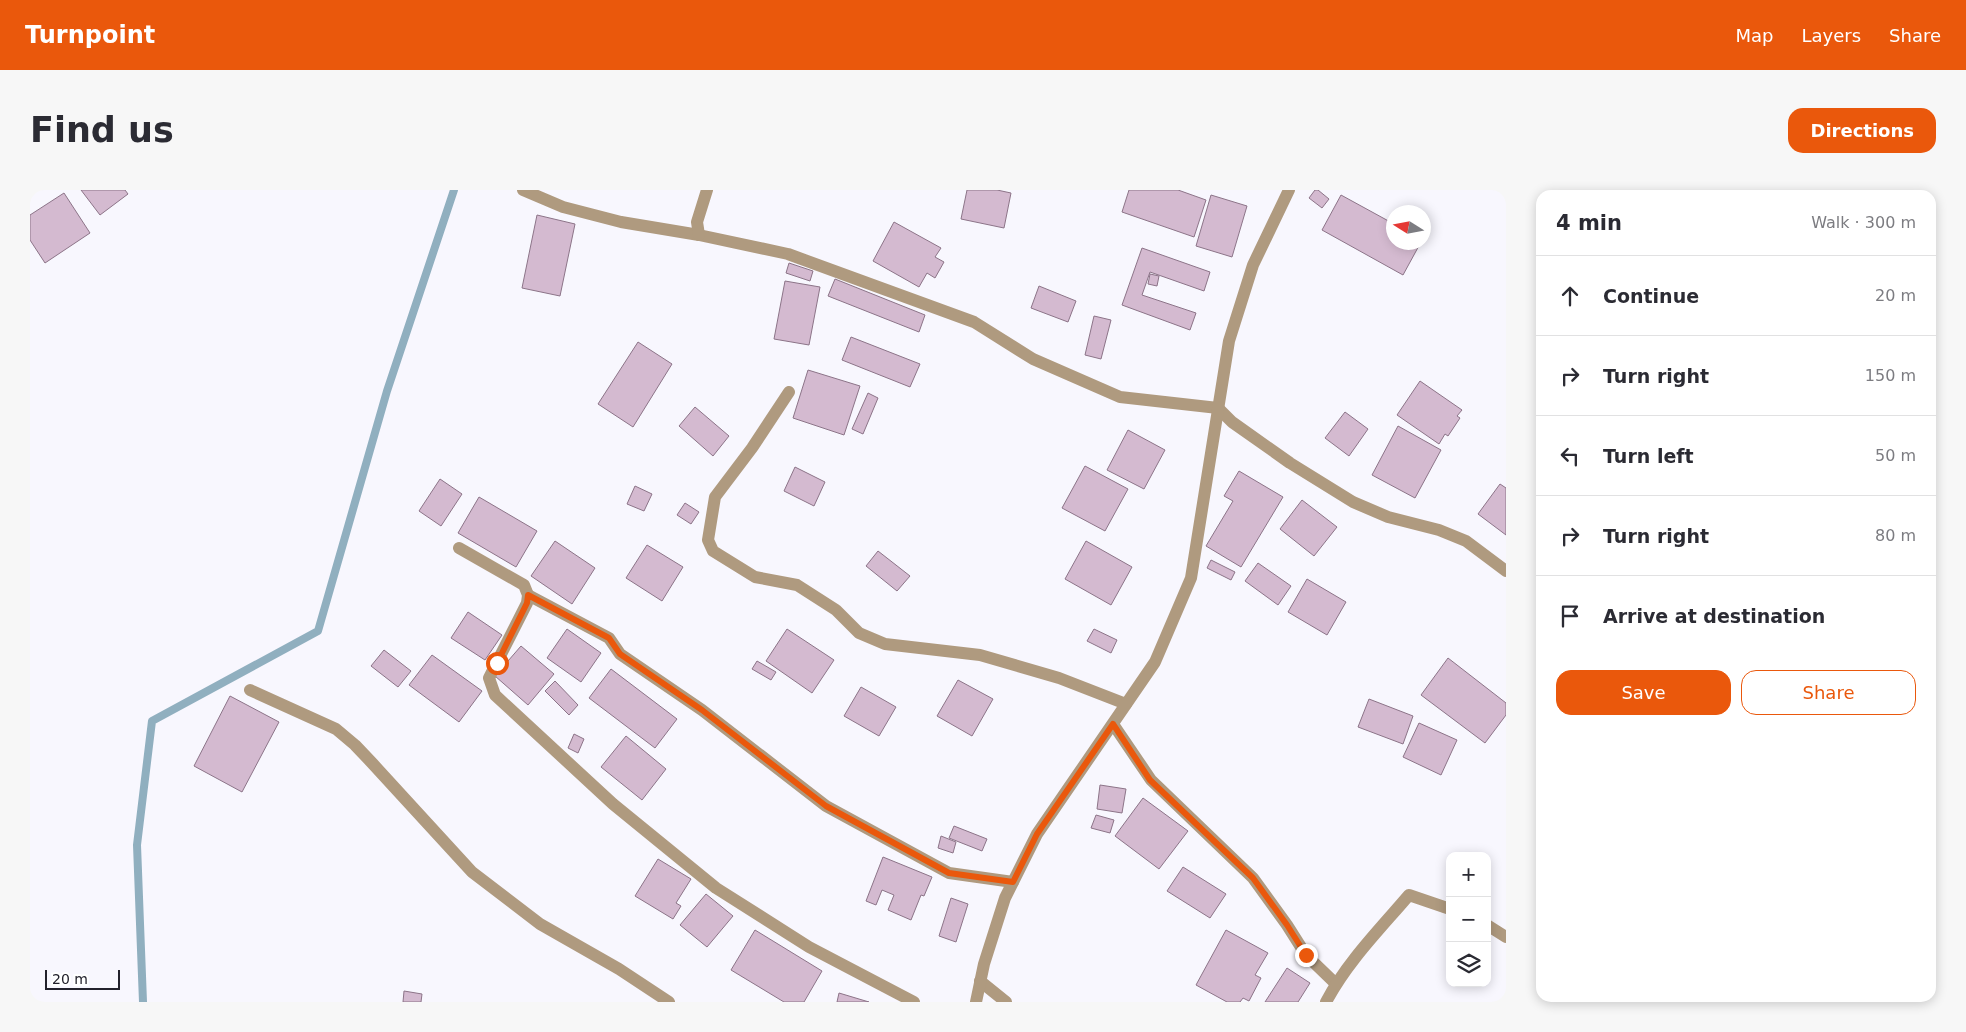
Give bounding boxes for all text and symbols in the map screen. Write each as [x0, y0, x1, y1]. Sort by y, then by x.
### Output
text: Turnpoint [25, 21, 155, 49]
text: Map [1735, 25, 1773, 46]
text: Layers [1801, 25, 1861, 46]
text: Share [1889, 25, 1941, 46]
button: Directions [1788, 108, 1936, 153]
text: Find us [30, 110, 174, 150]
north arrow [1386, 205, 1431, 250]
text: 4 min [1556, 211, 1622, 235]
text: Walk · 300 m [1811, 213, 1916, 232]
icon: ahead [1556, 282, 1584, 310]
text: Continue [1603, 285, 1699, 307]
text: 20 m [1875, 286, 1916, 305]
icon: right [1556, 362, 1584, 390]
text: Turn right [1603, 365, 1709, 387]
text: 150 m [1865, 366, 1916, 385]
icon: left [1556, 442, 1584, 470]
text: Turn left [1603, 445, 1694, 467]
text: 50 m [1875, 446, 1916, 465]
icon: right [1556, 522, 1584, 550]
text: Turn right [1603, 525, 1709, 547]
text: 80 m [1875, 526, 1916, 545]
icon: arrive [1556, 602, 1584, 630]
text: Arrive at destination [1603, 605, 1825, 627]
route start [486, 652, 509, 675]
button: Save [1556, 670, 1731, 715]
button: Share [1741, 670, 1916, 715]
map controls [1446, 852, 1491, 987]
button: + [1446, 852, 1491, 897]
button: − [1446, 897, 1491, 942]
button: layers [1446, 942, 1491, 987]
route end [1295, 944, 1318, 967]
scale bar [45, 967, 120, 990]
text: 20 m [52, 971, 88, 987]

